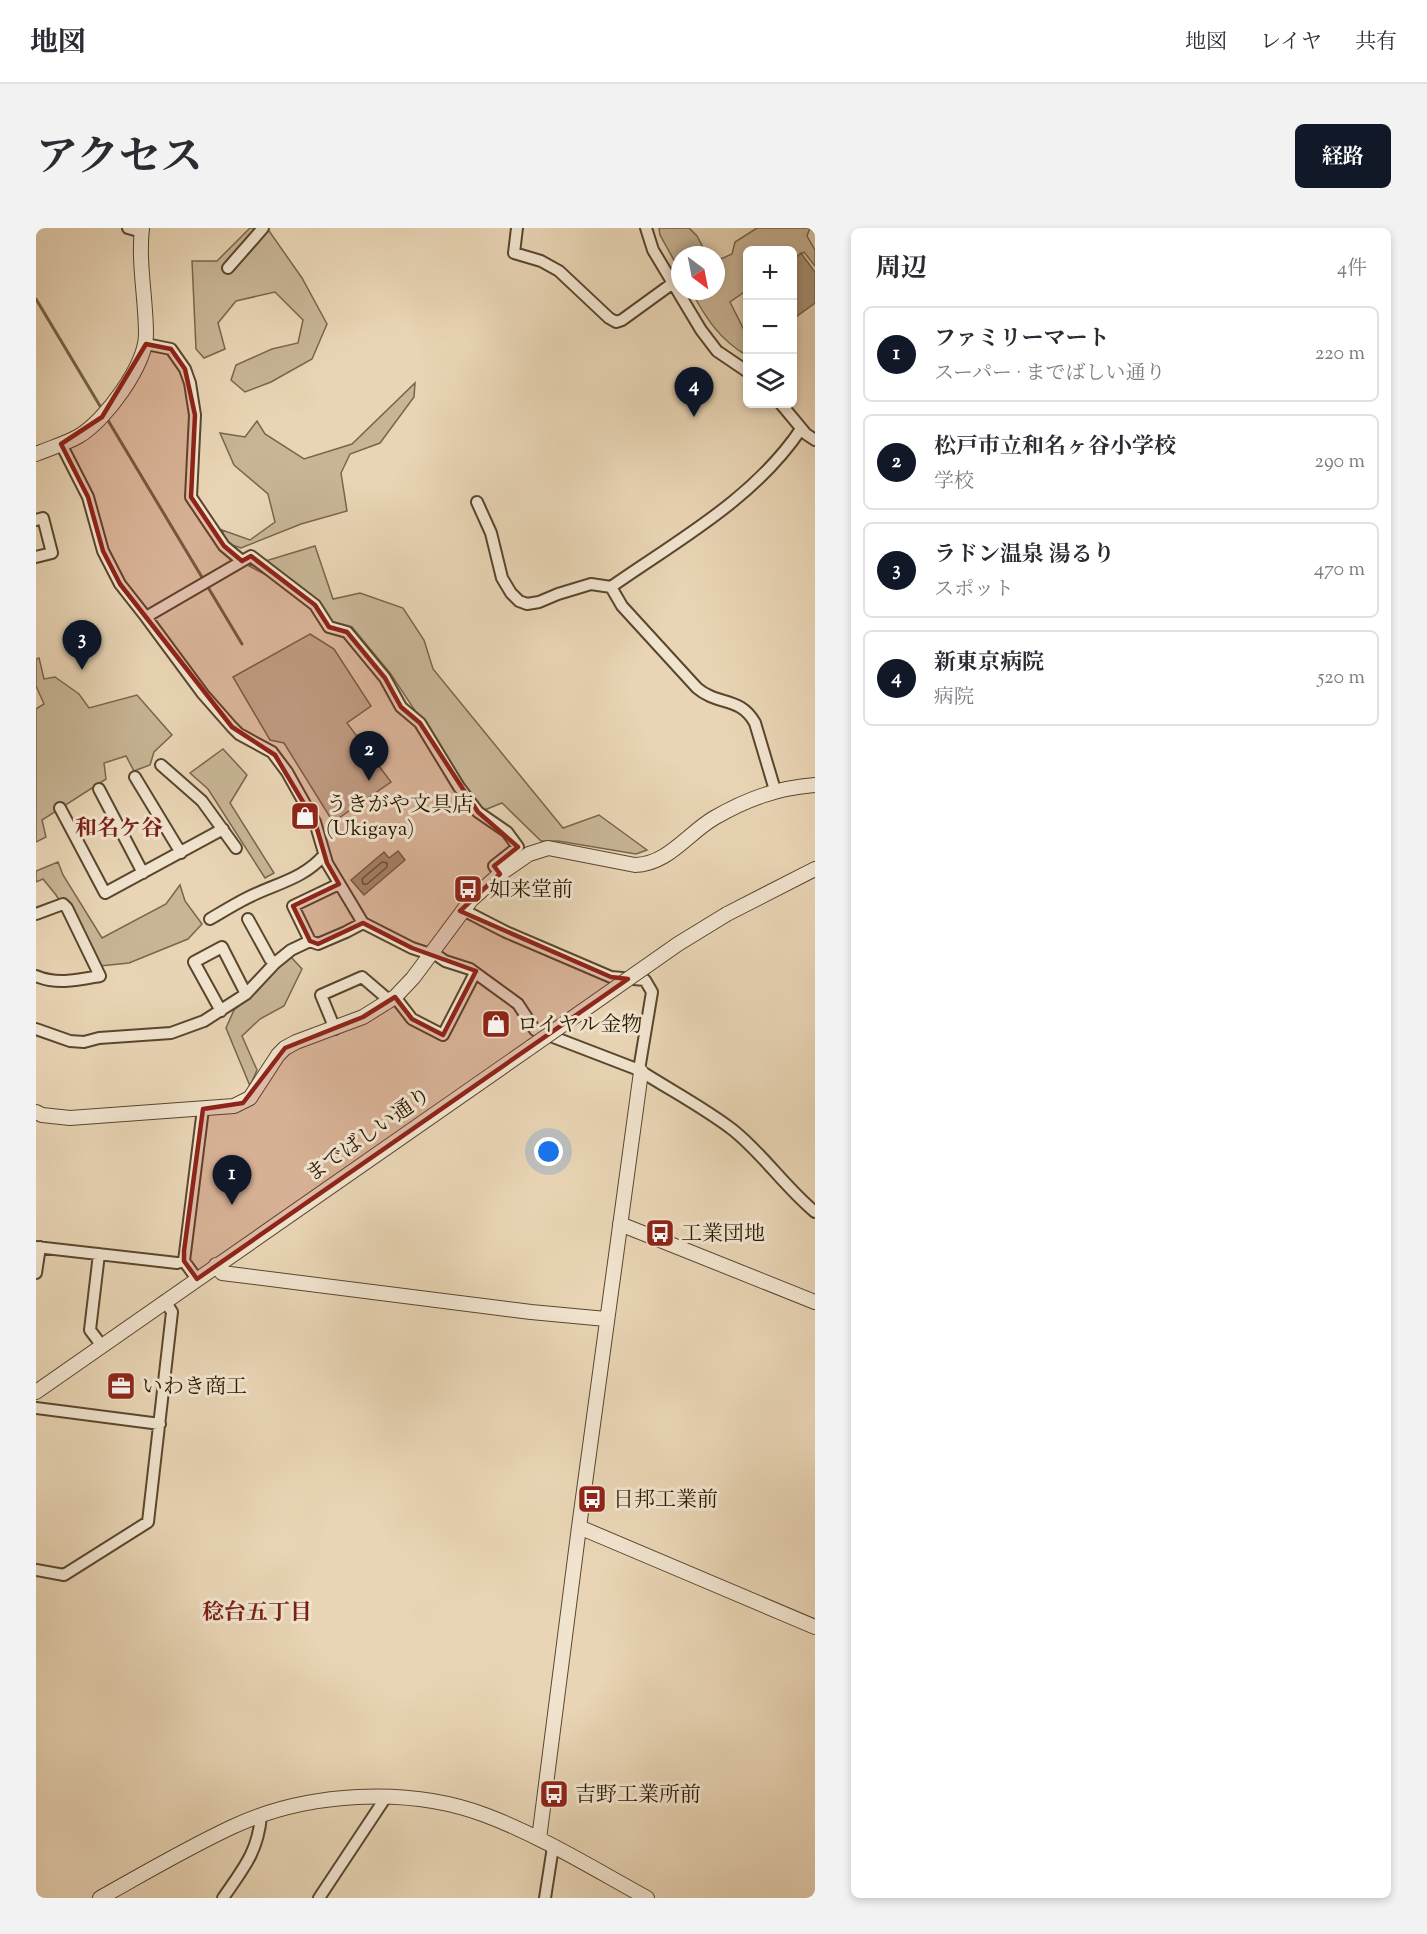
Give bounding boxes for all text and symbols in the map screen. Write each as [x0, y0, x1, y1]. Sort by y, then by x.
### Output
text: 地図 [30, 24, 86, 64]
text: 地図 [1185, 28, 1227, 58]
text: レイヤ [1260, 28, 1322, 58]
text: 共有 [1355, 28, 1397, 58]
button: 経路 [1295, 124, 1391, 188]
text: アクセス [36, 130, 203, 190]
north arrow [671, 246, 725, 300]
map controls [743, 246, 797, 408]
button: + [743, 246, 797, 300]
text: 周辺 [875, 251, 927, 288]
text: 4件 [1337, 255, 1367, 284]
button: − [743, 300, 797, 354]
text: ファミリーマート [934, 324, 1110, 356]
text: 1 [893, 340, 900, 369]
text: 220 m [1315, 340, 1365, 369]
button: layers [743, 354, 797, 408]
text: スーパー · までばしい通り [934, 360, 1166, 389]
pin: 4 [674, 368, 714, 417]
text: 松戸市立和名ヶ谷小学校 [934, 432, 1176, 464]
text: 2 [892, 448, 901, 477]
text: 290 m [1315, 448, 1365, 477]
text: 学校 [934, 468, 974, 497]
text: ラドン温泉 湯るり [934, 540, 1115, 572]
text: 3 [892, 556, 901, 585]
text: 470 m [1314, 556, 1365, 585]
text: スポット [934, 576, 1014, 605]
pin: 3 [62, 620, 102, 670]
text: 新東京病院 [934, 648, 1044, 680]
text: 4 [891, 664, 902, 693]
text: 520 m [1317, 664, 1365, 693]
text: 病院 [934, 684, 974, 713]
pin: 2 [350, 732, 388, 781]
place label: うきがや文具店 (Ukigaya) [326, 791, 473, 845]
shop icon: うきがや文具店 (Ukigaya) [289, 800, 321, 832]
district label: 和名ケ谷 [75, 814, 163, 846]
bus stop icon: 如来堂前 [452, 873, 484, 905]
place label: 如来堂前 [489, 876, 573, 906]
shop icon: ロイヤル金物 [480, 1008, 512, 1040]
place label: ロイヤル金物 [517, 1011, 642, 1041]
street label: までばしい通り [300, 1081, 438, 1190]
your location [534, 1137, 563, 1166]
pin: 1 [212, 1156, 252, 1205]
bus stop icon: 工業団地 [644, 1217, 676, 1249]
place label: 工業団地 [681, 1220, 765, 1250]
office icon: いわき商工 [105, 1370, 137, 1402]
place label: いわき商工 [142, 1373, 247, 1403]
bus stop icon: 日邦工業前 [576, 1483, 608, 1515]
place label: 日邦工業前 [613, 1486, 718, 1516]
district label: 稔台五丁目 [202, 1598, 312, 1630]
bus stop icon: 吉野工業所前 [538, 1778, 570, 1810]
place label: 吉野工業所前 [575, 1781, 701, 1811]

